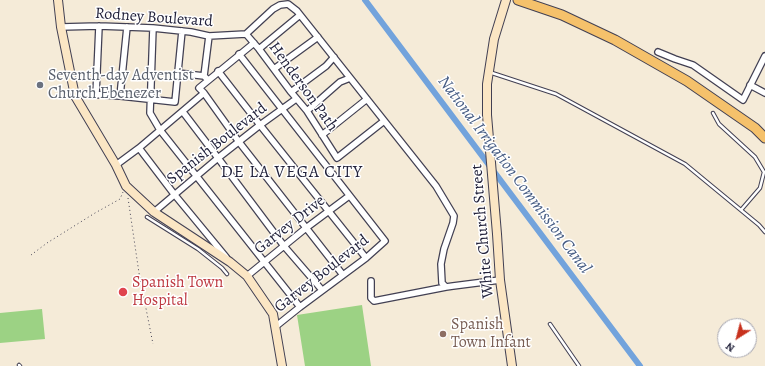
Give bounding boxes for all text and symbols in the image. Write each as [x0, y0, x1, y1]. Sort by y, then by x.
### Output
street label: Rodney Boulevard [94, 4, 214, 32]
street label: Henderson Path [264, 39, 342, 135]
place label: Seventh-day Adventist Church Ebenezer [48, 66, 194, 104]
water label: National Irrigation Commission Canal [433, 72, 595, 278]
marker: Seventh-day Adventist Church Ebenezer [35, 80, 45, 90]
street label: Spanish Boulevard [163, 99, 271, 189]
district label: DE LA VEGA CITY [221, 163, 363, 183]
street label: White Church Street [468, 163, 498, 299]
street label: Garvey Drive [251, 191, 329, 259]
street label: Garvey Boulevard [271, 231, 373, 317]
place label: Spanish Town Hospital [132, 273, 223, 311]
marker: Spanish Town Hospital [117, 286, 129, 298]
place label: Spanish Town Infant [451, 315, 531, 353]
north arrow [717, 318, 757, 358]
marker: Spanish Town Infant [438, 329, 448, 339]
text: N [723, 339, 738, 356]

